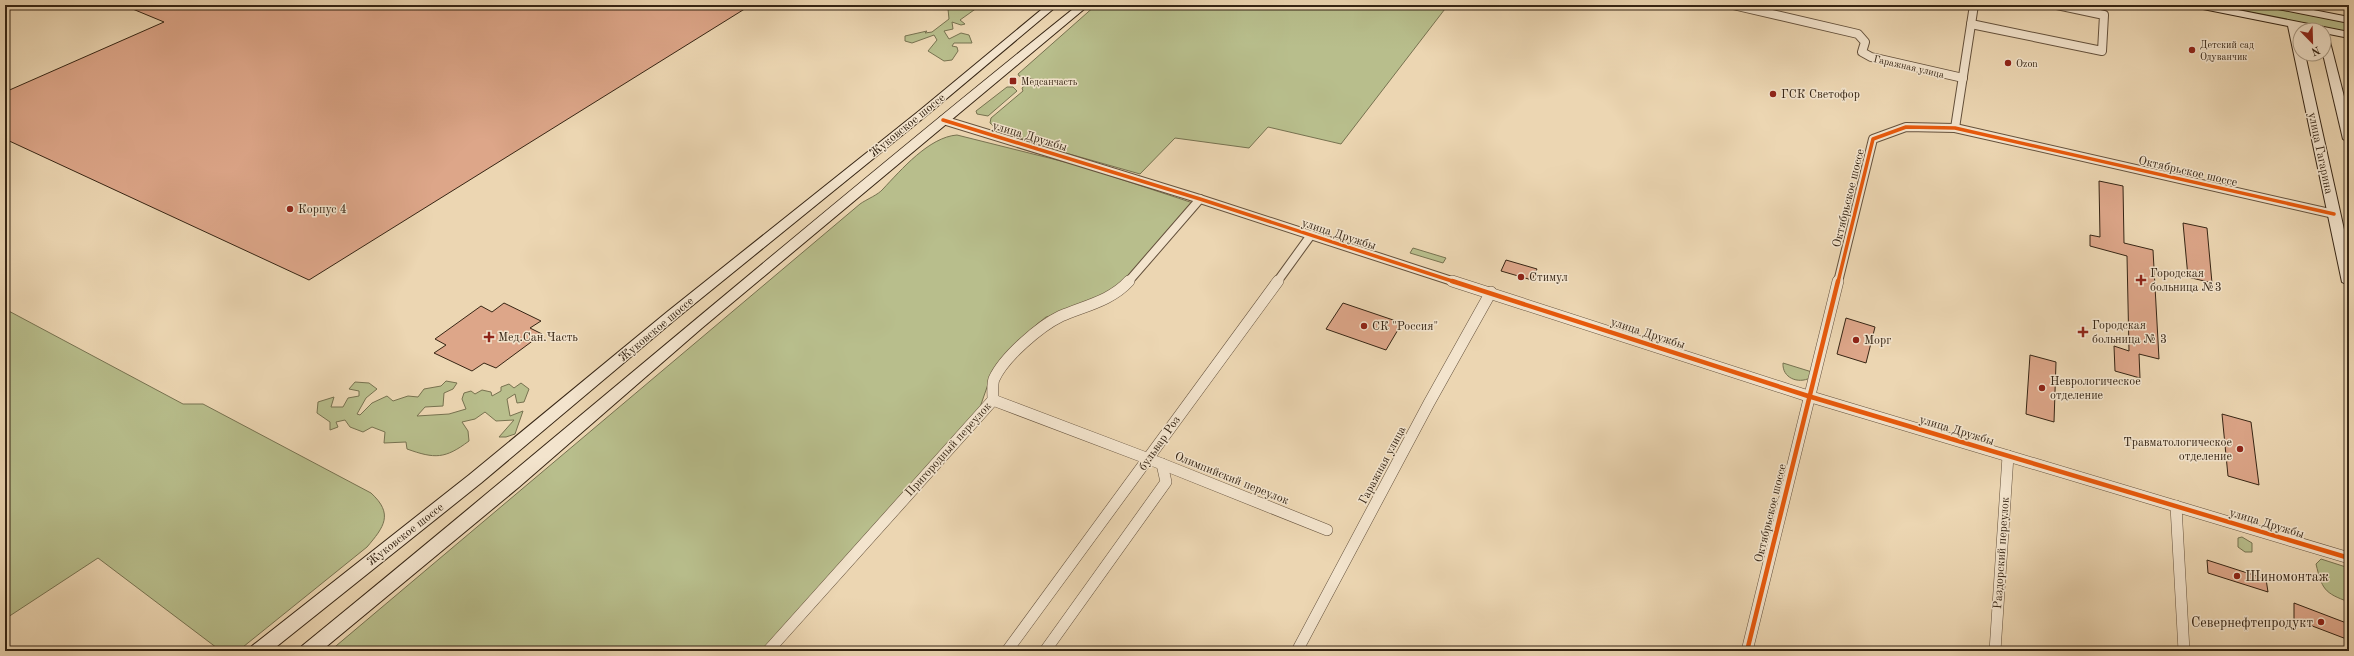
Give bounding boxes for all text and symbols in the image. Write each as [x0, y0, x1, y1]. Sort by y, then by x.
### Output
north arrow [2292, 22, 2332, 62]
place label: Детский сад Одуванчик [2200, 40, 2254, 62]
text: N [2309, 43, 2321, 57]
marker: Детский сад Одуванчик [2187, 45, 2197, 55]
street label: Гаражная улица [1872, 54, 1945, 80]
marker: Ozon [2003, 58, 2013, 68]
place label: Ozon [2016, 59, 2038, 69]
marker: Медсанчасть [1008, 76, 1018, 86]
place label: Медсанчасть [1021, 77, 1078, 87]
marker: ГСК Светофор [1768, 89, 1778, 99]
place label: ГСК Светофор [1781, 89, 1860, 101]
street label: Жуковское шоссе [868, 91, 948, 160]
street label: улица Гагарина [2306, 111, 2335, 195]
street label: улица Дружбы [991, 120, 1069, 154]
street label: Октябрьское шоссе [1831, 147, 1867, 249]
street label: Октябрьское шоссе [2137, 155, 2239, 189]
marker: Корпус 4 [285, 204, 295, 214]
place label: Корпус 4 [298, 204, 347, 216]
street label: улица Дружбы [1300, 217, 1377, 253]
place label: Городская больница №3 [2150, 268, 2222, 294]
marker: Стимул [1516, 272, 1526, 282]
place label: Стимул [1529, 272, 1568, 284]
marker: Городская больница №3 [2135, 274, 2147, 286]
street label: Жуковское шоссе [617, 295, 697, 364]
street label: улица Дружбы [1609, 316, 1686, 352]
place label: Городская больница № 3 [2092, 320, 2167, 346]
marker: СК "Россия" [1359, 321, 1369, 331]
place label: СК "Россия" [1372, 321, 1438, 333]
marker: Городская больница № 3 [2077, 326, 2089, 338]
marker: Мед.Сан.Часть [483, 331, 495, 343]
place label: Мед.Сан.Часть [498, 332, 578, 344]
marker: Морг [1851, 335, 1861, 345]
place label: Морг [1864, 335, 1891, 347]
place label: Неврологическое отделение [2050, 376, 2141, 402]
marker: Неврологическое отделение [2037, 383, 2047, 393]
street label: Пригородный переулок [903, 400, 994, 499]
street label: бульвар Роз [1137, 414, 1183, 473]
street label: улица Дружбы [1918, 414, 1996, 448]
street label: Гаражная улица [1357, 424, 1409, 507]
place label: Травматологическое отделение [2123, 437, 2232, 463]
marker: Травматологическое отделение [2235, 444, 2245, 454]
street label: Олимпийский переулок [1173, 451, 1290, 507]
street label: Октябрьское шоссе [1753, 462, 1789, 564]
street label: Раздорский переулок [1992, 497, 2012, 610]
street label: Жуковское шоссе [365, 501, 446, 568]
street label: улица Дружбы [2228, 507, 2306, 541]
place label: Шиномонтаж [2245, 570, 2329, 584]
marker: Шиномонтаж [2232, 571, 2242, 581]
place label: Севернефтепродукт [2191, 616, 2313, 631]
marker: Севернефтепродукт [2316, 617, 2326, 627]

